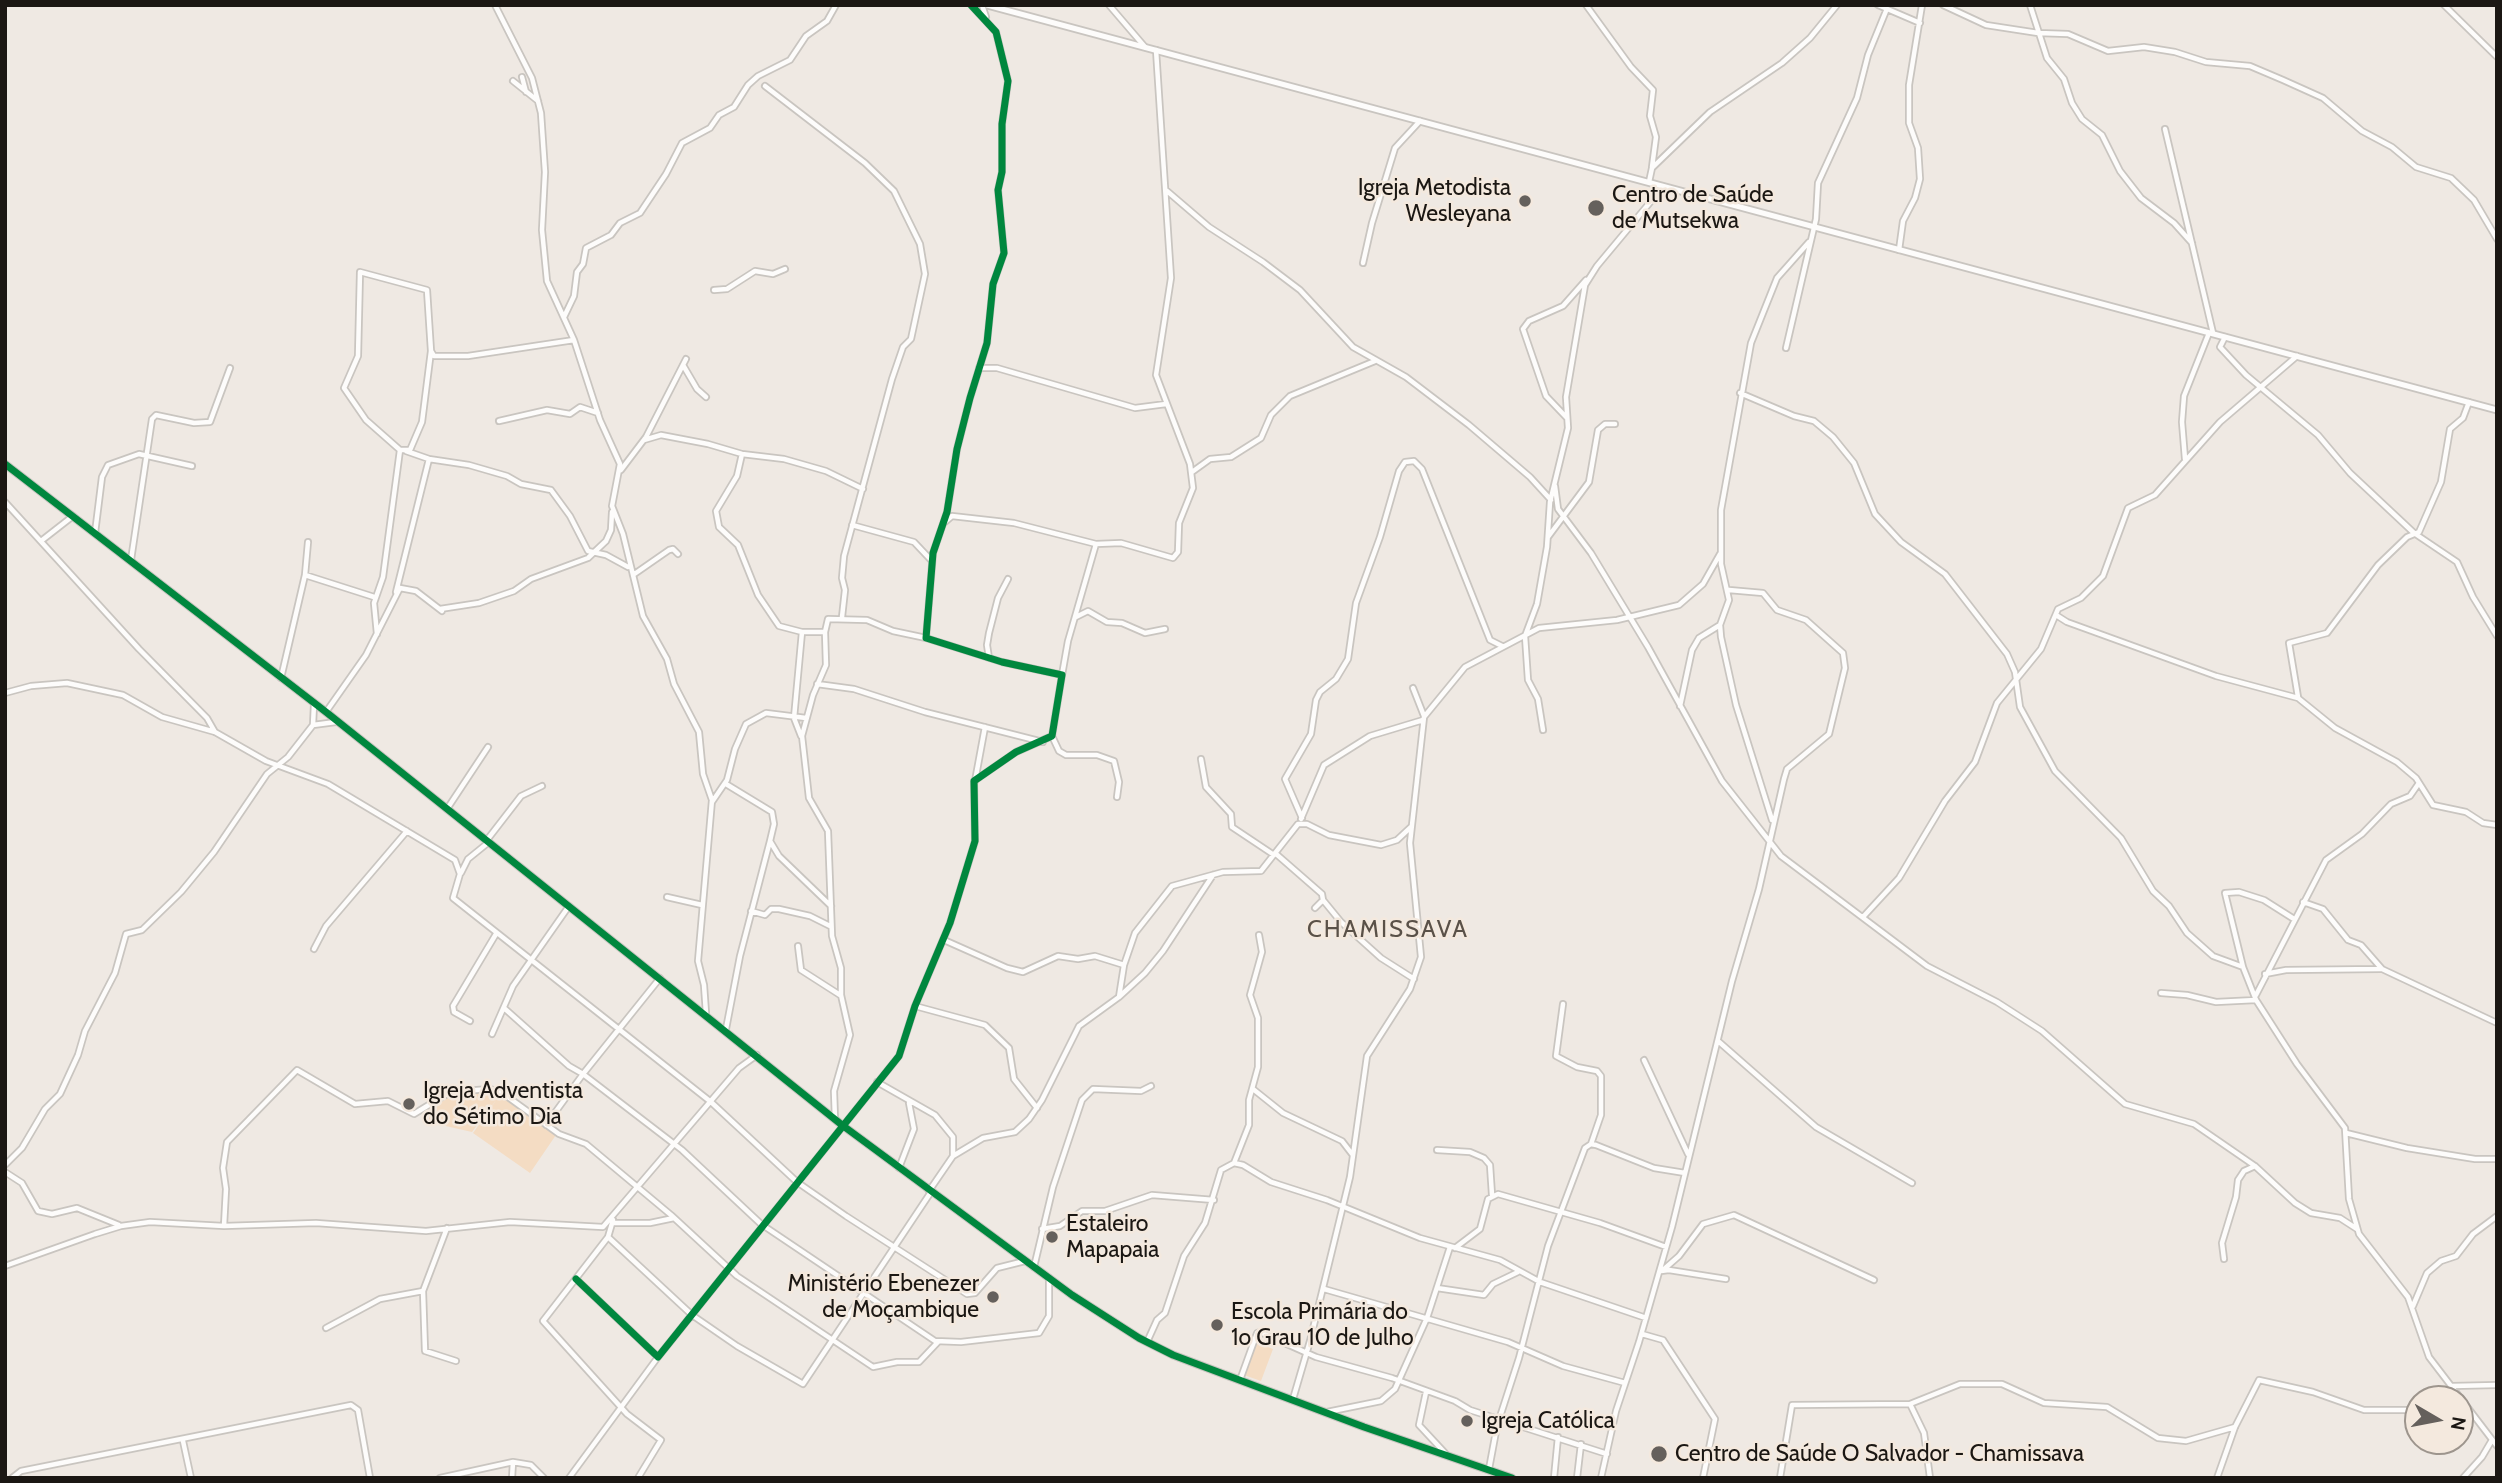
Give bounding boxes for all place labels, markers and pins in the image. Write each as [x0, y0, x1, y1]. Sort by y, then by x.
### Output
place label: Igreja Metodista Wesleyana [1358, 174, 1511, 228]
place label: Centro de Saúde de Mutsekwa [1612, 181, 1774, 235]
marker: Igreja Metodista Wesleyana [1517, 193, 1533, 209]
marker: Centro de Saúde de Mutsekwa [1586, 198, 1606, 218]
place label: Igreja Adventista do Sétimo Dia [423, 1077, 583, 1131]
marker: Igreja Adventista do Sétimo Dia [401, 1096, 417, 1112]
place label: Estaleiro Mapapaia [1066, 1210, 1159, 1264]
marker: Estaleiro Mapapaia [1044, 1229, 1060, 1245]
place label: Ministério Ebenezer de Moçambique [787, 1270, 979, 1324]
marker: Ministério Ebenezer de Moçambique [985, 1289, 1001, 1305]
place label: Escola Primária do 1o Grau 10 de Julho [1231, 1298, 1414, 1352]
marker: Escola Primária do 1o Grau 10 de Julho [1209, 1317, 1225, 1333]
place label: Igreja Católica [1481, 1407, 1615, 1435]
marker: Igreja Católica [1459, 1413, 1475, 1429]
place label: Centro de Saúde O Salvador - Chamissava [1675, 1440, 2084, 1468]
marker: Centro de Saúde O Salvador - Chamissava [1649, 1444, 1669, 1464]

